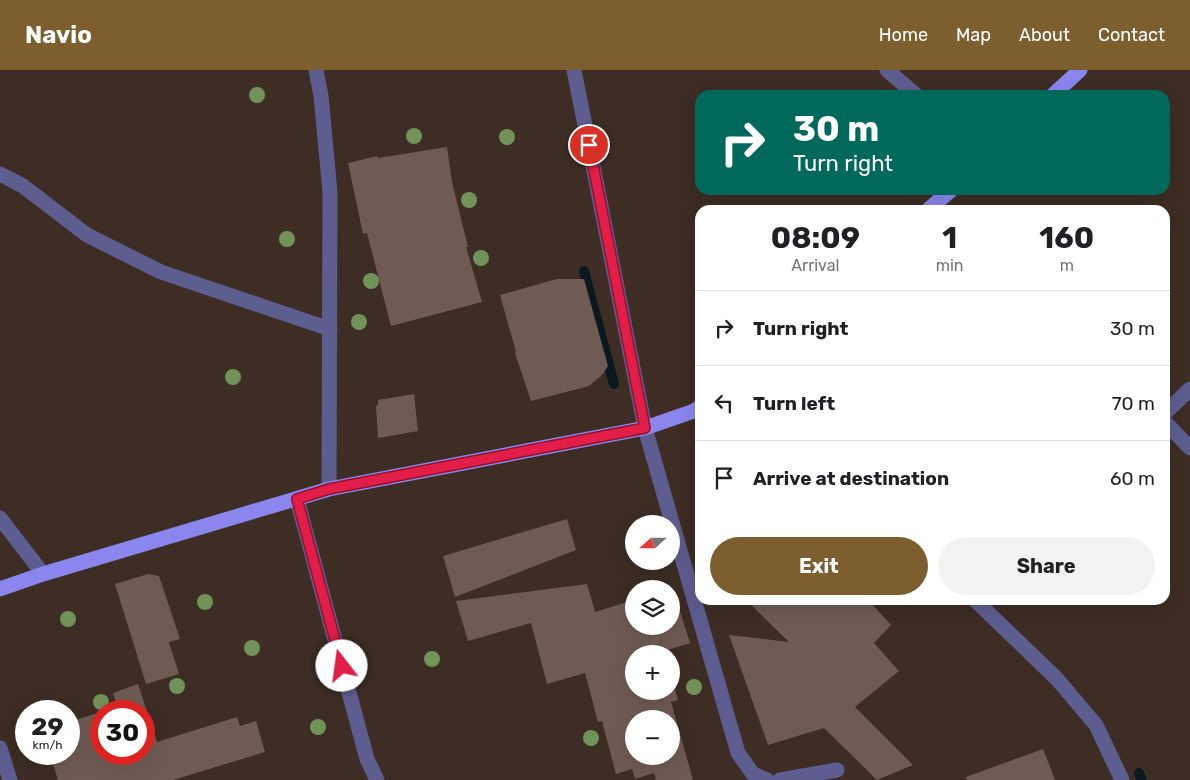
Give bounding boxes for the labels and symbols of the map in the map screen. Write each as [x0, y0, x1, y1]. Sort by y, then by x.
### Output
pin [568, 124, 610, 166]
north arrow [625, 515, 680, 570]
position arrow [315, 639, 367, 691]
speed limit sign: 30 [90, 700, 155, 765]

